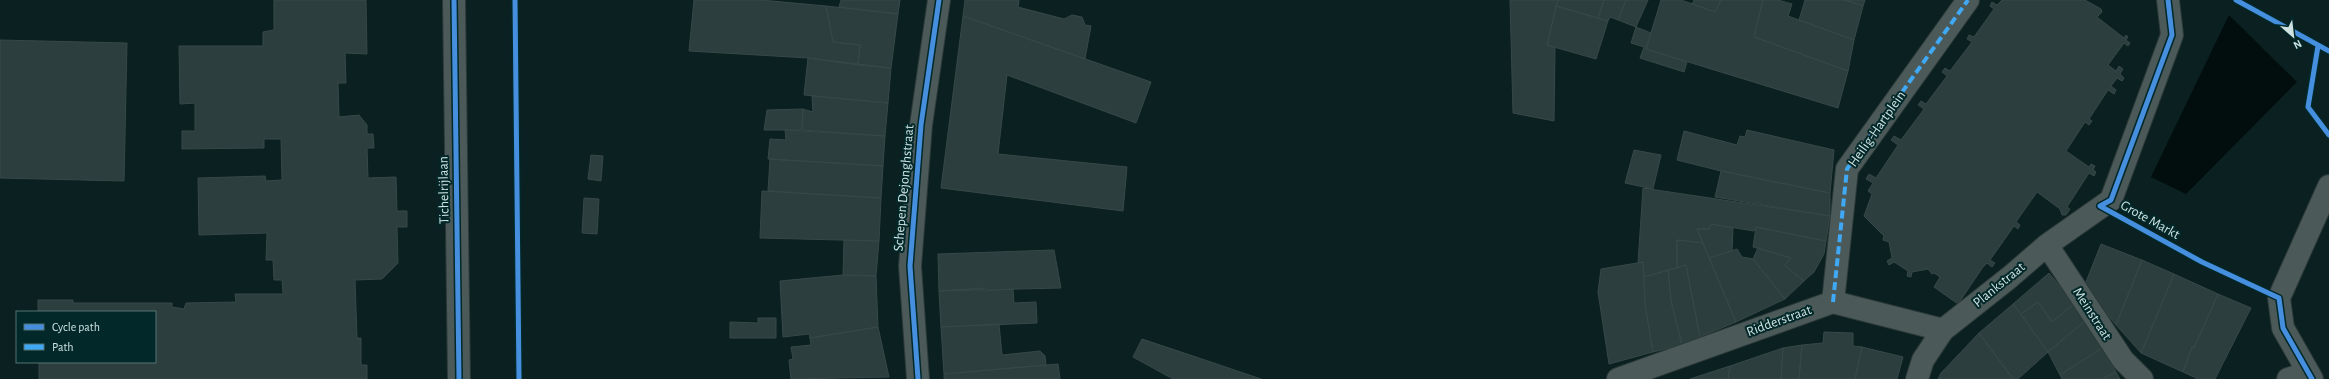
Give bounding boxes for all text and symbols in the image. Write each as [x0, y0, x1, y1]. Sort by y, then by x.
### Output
north arrow [2273, 16, 2313, 56]
text: N [2291, 38, 2303, 51]
street label: Heilig-Hartplein [1846, 89, 1908, 169]
street label: Schepen Dejonghstraat [891, 123, 917, 252]
street label: Tichelrijlaan [436, 156, 452, 224]
street label: Grote Markt [2118, 198, 2182, 242]
street label: Plankstraat [1970, 260, 2028, 310]
street label: Meinstraat [2070, 285, 2114, 343]
street label: Ridderstraat [1745, 303, 1814, 339]
legend [16, 311, 156, 363]
text: Cycle path [52, 321, 100, 334]
text: Path [52, 341, 74, 353]

